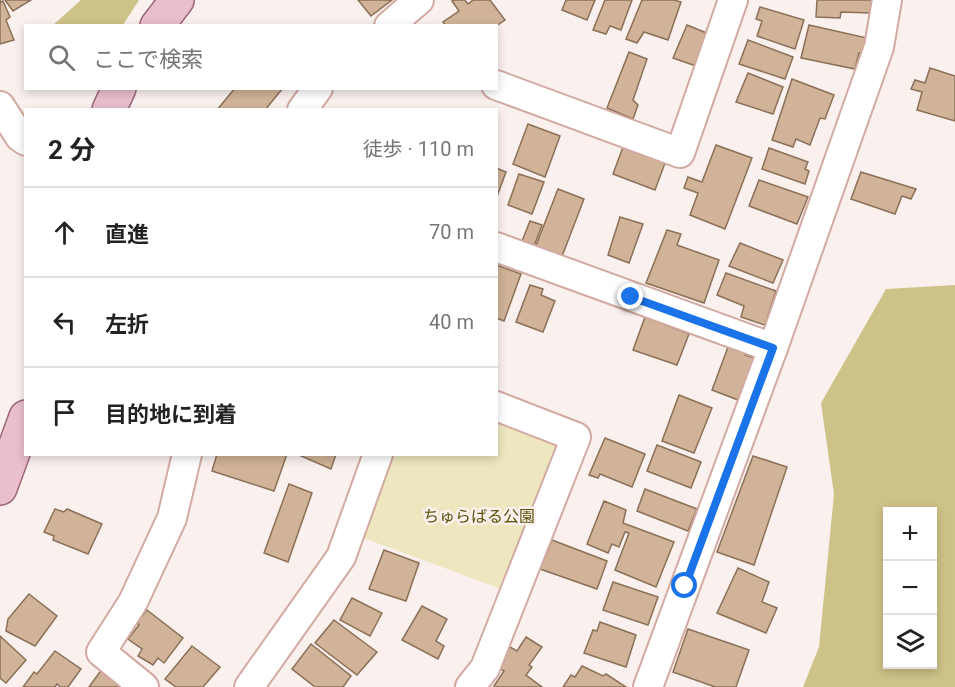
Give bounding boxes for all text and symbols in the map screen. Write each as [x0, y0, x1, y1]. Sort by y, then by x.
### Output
search box [24, 24, 498, 90]
icon: search [45, 41, 78, 74]
text: ここで検索 [93, 47, 203, 72]
text: 2 分 [48, 135, 95, 165]
text: 徒歩 · 110 m [363, 137, 474, 161]
icon: ahead [48, 216, 81, 249]
text: 70 m [429, 220, 474, 244]
text: 直進 [105, 222, 149, 247]
route end [617, 283, 643, 309]
icon: left [48, 306, 81, 339]
text: 40 m [429, 310, 474, 334]
text: 左折 [105, 312, 149, 337]
icon: arrive [48, 396, 81, 429]
text: 目的地に到着 [105, 402, 237, 427]
park label: ちゅらばる公園 [423, 507, 535, 526]
map controls [883, 507, 937, 669]
button: + [883, 507, 937, 561]
button: − [883, 561, 937, 615]
route start [671, 572, 697, 598]
button: layers [883, 615, 937, 669]

